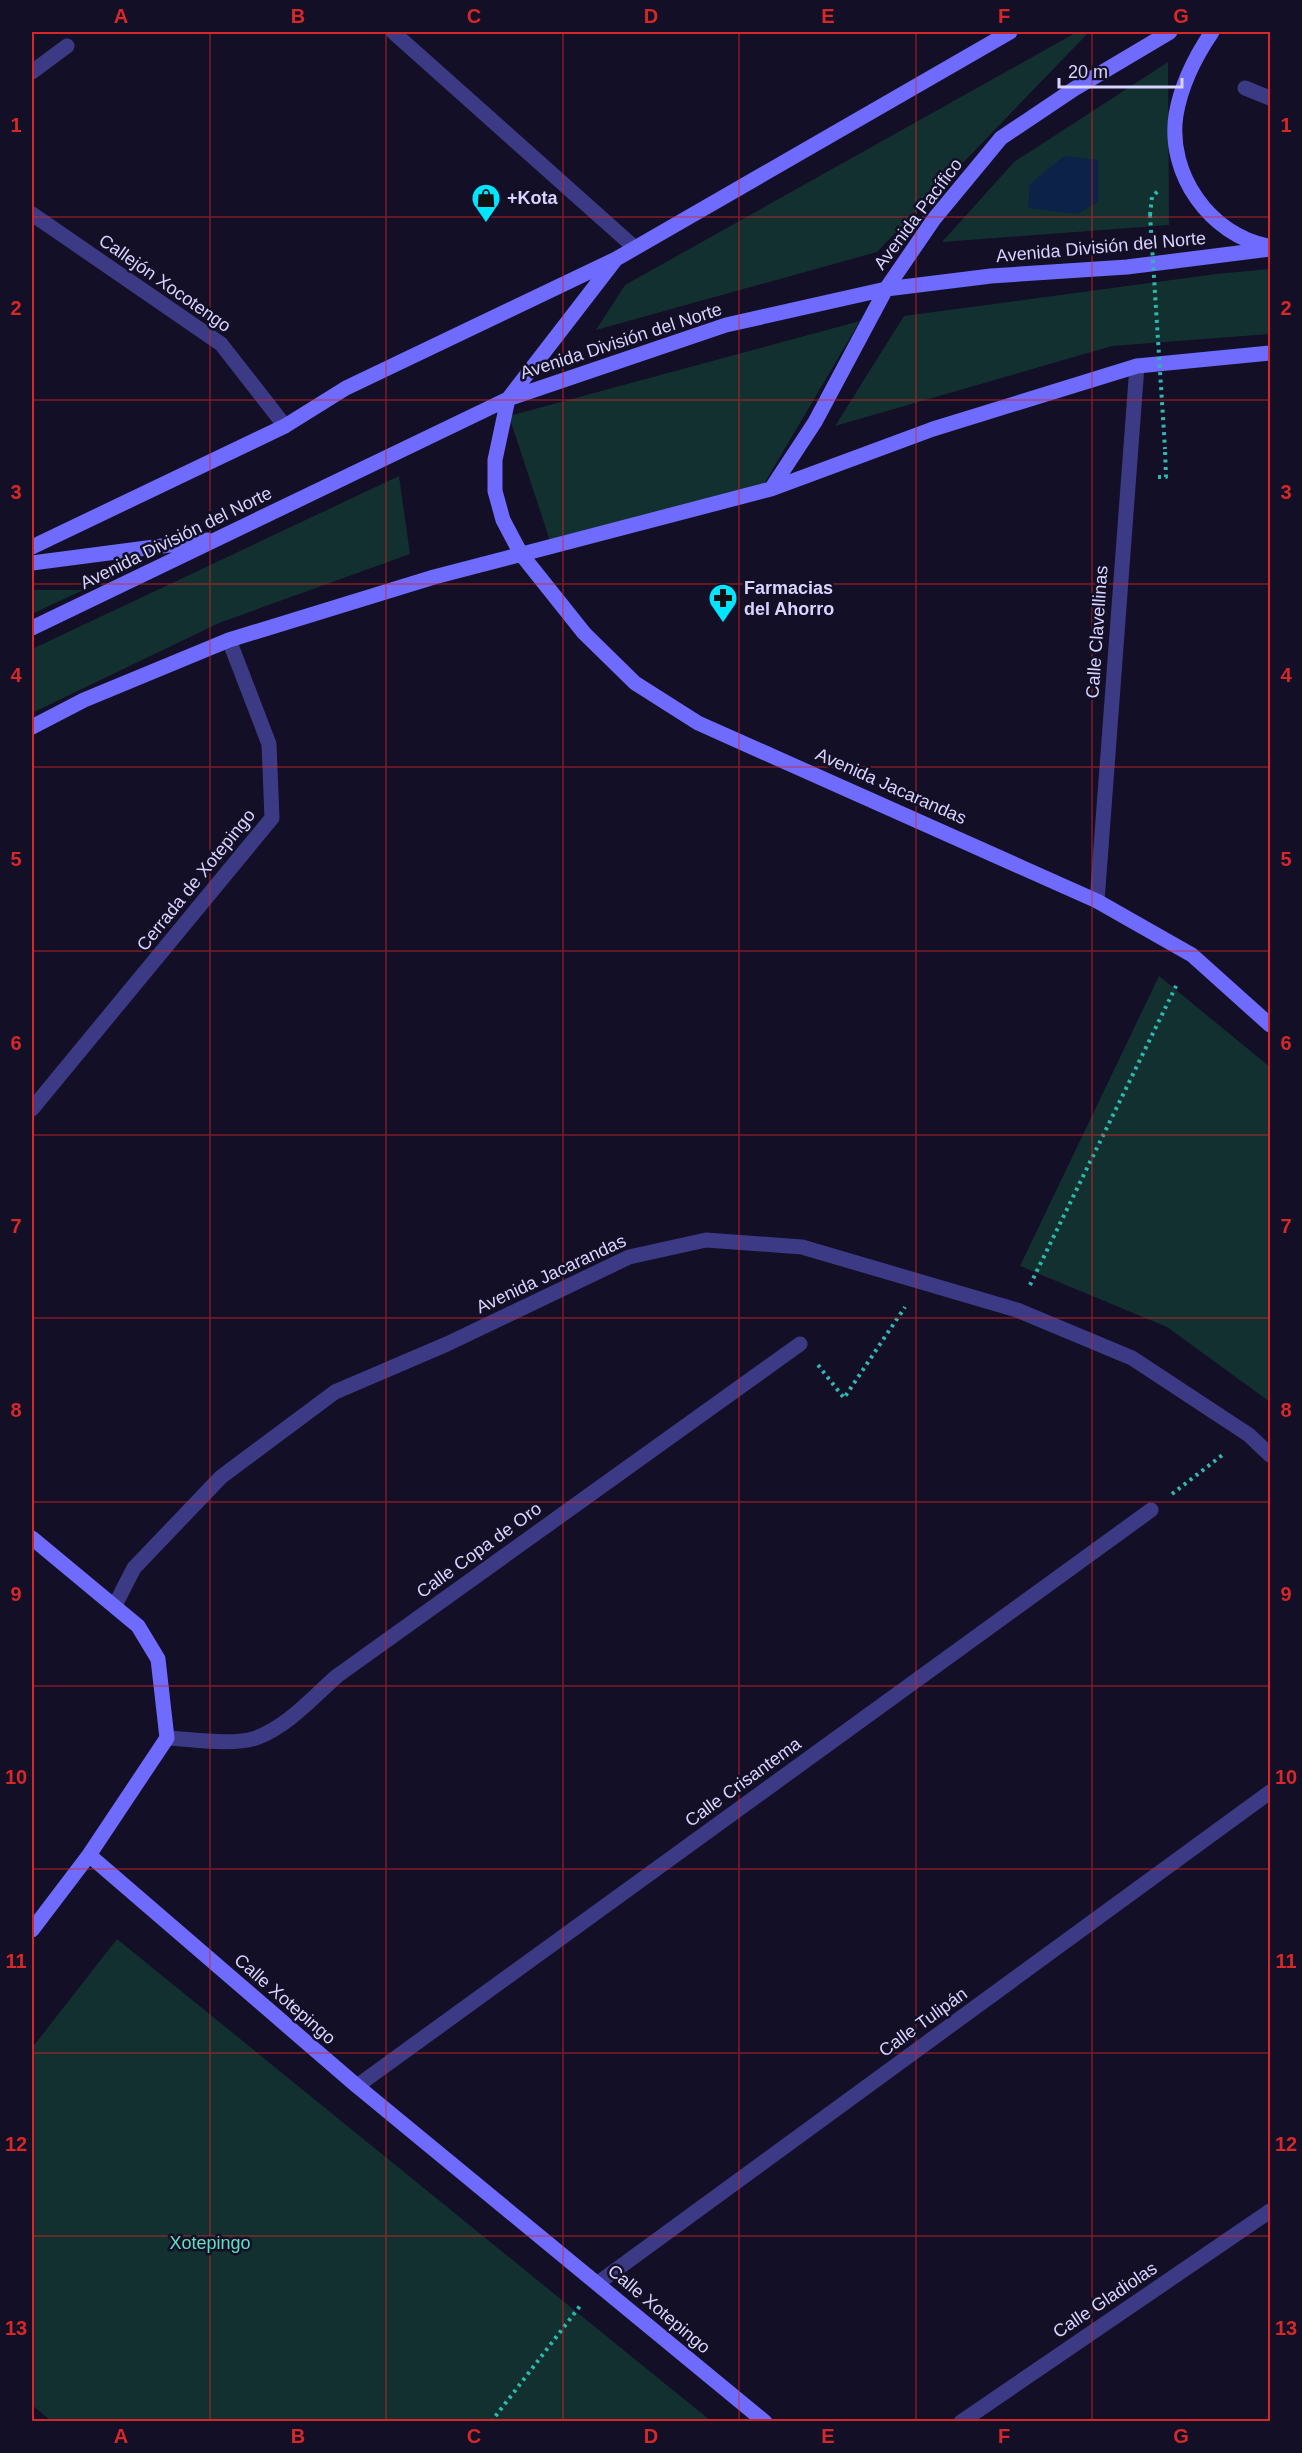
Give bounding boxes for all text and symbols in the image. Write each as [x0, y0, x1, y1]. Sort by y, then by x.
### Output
text: A [114, 5, 128, 27]
text: B [291, 5, 305, 27]
text: C [467, 5, 481, 27]
text: D [644, 5, 658, 27]
text: E [821, 5, 835, 27]
text: F [998, 5, 1010, 27]
text: G [1173, 5, 1189, 27]
scale bar [1059, 51, 1182, 89]
text: 20 m [1068, 62, 1108, 82]
text: 1 [10, 114, 22, 136]
text: 1 [1280, 114, 1292, 136]
street label: Avenida Pacífico [870, 155, 966, 273]
shop icon: +Kota [470, 182, 502, 224]
place label: +Kota [507, 188, 559, 208]
street label: Avenida División del Norte [995, 228, 1207, 266]
street label: Callejón Xocotengo [95, 230, 235, 336]
text: 2 [10, 297, 22, 319]
text: 2 [1280, 297, 1292, 319]
street label: Avenida División del Norte [518, 299, 724, 383]
text: 3 [10, 481, 22, 503]
text: 3 [1280, 481, 1292, 503]
street label: Avenida División del Norte [77, 483, 275, 593]
street label: Calle Clavellinas [1082, 565, 1112, 699]
place label: Farmacias del Ahorro [744, 578, 834, 619]
pharmacy icon: Farmacias del Ahorro [707, 582, 739, 624]
text: 4 [10, 664, 22, 686]
text: 4 [1280, 664, 1292, 686]
street label: Avenida Jacarandas [813, 744, 969, 828]
street label: Cerrada de Xotepingo [133, 805, 259, 955]
text: 5 [10, 848, 22, 870]
text: 5 [1280, 848, 1292, 870]
text: 6 [10, 1032, 22, 1054]
text: 6 [1280, 1032, 1292, 1054]
text: 7 [10, 1215, 22, 1237]
text: 7 [1280, 1215, 1292, 1237]
street label: Avenida Jacarandas [473, 1231, 629, 1317]
text: 8 [10, 1399, 22, 1421]
text: 8 [1280, 1399, 1292, 1421]
street label: Calle Copa de Oro [413, 1498, 545, 1602]
text: 9 [10, 1583, 22, 1605]
text: 9 [1280, 1583, 1292, 1605]
street label: Calle Crisantema [681, 1733, 806, 1831]
text: 10 [5, 1766, 27, 1788]
text: 10 [1275, 1766, 1297, 1788]
text: 11 [5, 1950, 27, 1972]
street label: Calle Xotepingo [230, 1950, 340, 2048]
text: 11 [1275, 1950, 1297, 1972]
street label: Calle Tulipán [875, 1983, 971, 2061]
text: 12 [5, 2133, 27, 2155]
text: 12 [1275, 2133, 1297, 2155]
park label: Xotepingo [169, 2233, 251, 2253]
street label: Calle Gladiolas [1049, 2258, 1161, 2342]
street label: Calle Xotepingo [604, 2260, 714, 2358]
text: 13 [5, 2317, 27, 2339]
text: 13 [1275, 2317, 1297, 2339]
text: A [114, 2425, 128, 2447]
text: B [291, 2425, 305, 2447]
text: C [467, 2425, 481, 2447]
text: D [644, 2425, 658, 2447]
text: E [821, 2425, 835, 2447]
text: F [998, 2425, 1010, 2447]
text: G [1173, 2425, 1189, 2447]

